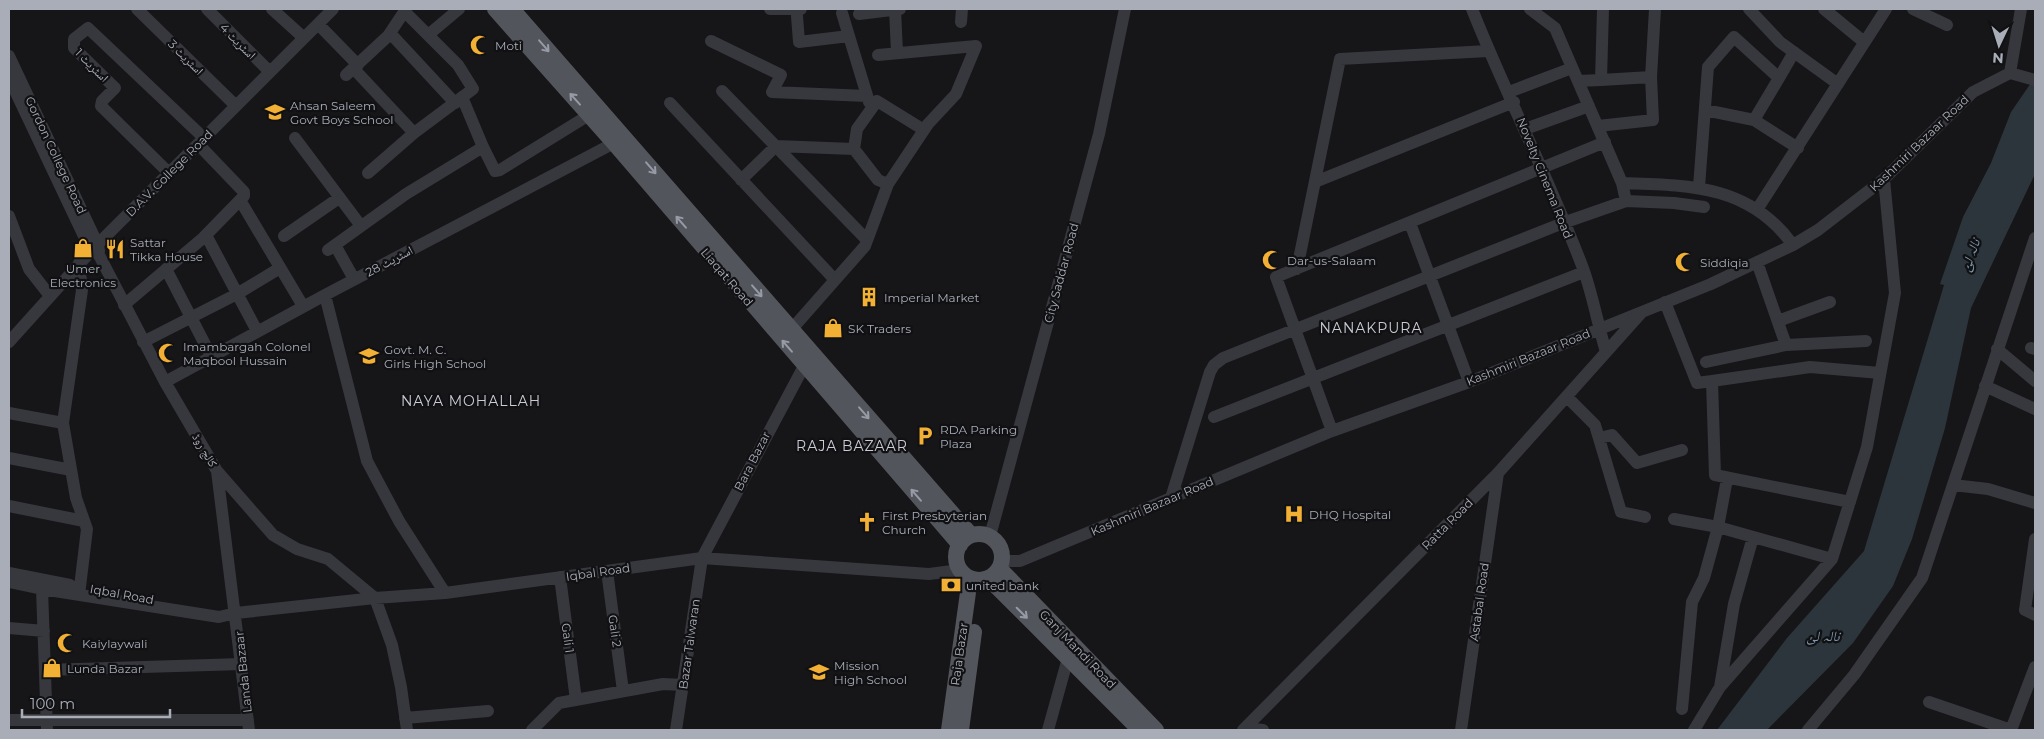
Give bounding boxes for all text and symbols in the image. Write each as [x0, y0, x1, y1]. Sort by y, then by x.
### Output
street label: اسٹریٹ 4 [217, 20, 259, 62]
north arrow [1974, 20, 2024, 70]
mosque icon: Moti [469, 34, 491, 56]
street label: اسٹریٹ 3 [165, 36, 207, 78]
place label: Moti [495, 38, 522, 53]
one-way arrow [539, 39, 550, 52]
street label: اسٹریٹ 1 [72, 45, 112, 85]
text: N [1992, 49, 2004, 67]
street label: Kashmiri Bazaar Road [1866, 92, 1972, 194]
one-way arrow [569, 93, 581, 106]
street label: Gordon College Road [22, 94, 90, 216]
place label: Ahsan Saleem Govt Boys School [290, 98, 393, 127]
school or university icon: Ahsan Saleem Govt Boys School [264, 101, 286, 123]
street label: Novelty Cinema Road [1514, 115, 1576, 241]
street label: D.A.V. College Road [122, 126, 216, 220]
one-way arrow [645, 162, 657, 175]
one-way arrow [675, 216, 687, 229]
street label: City Saddar Road [1040, 221, 1082, 325]
water label: نالہ لئ [1956, 234, 1985, 274]
place label: Sattar Tikka House [130, 235, 203, 264]
shop icon: Umer Electronics [72, 237, 94, 259]
restaurant icon: Sattar Tikka House [104, 238, 126, 260]
street label: اسٹریٹ 28 [363, 242, 415, 280]
street label: Liaqat Road [698, 245, 756, 309]
mosque icon: Dar-us-Salaam [1261, 249, 1283, 271]
mosque icon: Siddiqia [1674, 251, 1696, 273]
place label: Dar-us-Salaam [1287, 253, 1376, 268]
place label: Siddiqia [1700, 255, 1749, 270]
place label: Umer Electronics [50, 261, 116, 290]
one-way arrow [752, 285, 763, 298]
building icon: Imperial Market [858, 286, 880, 308]
place label: Imperial Market [884, 290, 980, 305]
shop icon: SK Traders [822, 317, 844, 339]
district label: NANAKPURA [1319, 319, 1423, 337]
place label: SK Traders [848, 321, 911, 336]
street label: Kashmiri Bazaar Road [1464, 325, 1592, 389]
place label: Imambargah Colonel Maqbool Hussain [183, 339, 311, 368]
one-way arrow [781, 339, 792, 352]
mosque icon: Imambargah Colonel Maqbool Hussain [157, 342, 179, 364]
place label: Govt. M. C. Girls High School [384, 342, 486, 371]
school or university icon: Govt. M. C. Girls High School [358, 345, 380, 367]
district label: NAYA MOHALLAH [401, 392, 541, 410]
one-way arrow [859, 407, 870, 420]
place label: RDA Parking Plaza [940, 422, 1017, 451]
parking icon: RDA Parking Plaza [914, 425, 936, 447]
street label: Bara Bazar [731, 429, 773, 493]
street label: کالج روڈ [189, 430, 221, 470]
district label: RAJA BAZAAR [796, 437, 908, 455]
street label: Kashmiri Bazaar Road [1088, 473, 1216, 539]
one-way arrow [910, 488, 922, 501]
street label: Ratta Road [1418, 495, 1476, 553]
hospital icon: DHQ Hospital [1283, 503, 1305, 525]
place label: DHQ Hospital [1309, 507, 1391, 522]
place label: First Presbyterian Church [882, 508, 987, 537]
church icon: First Presbyterian Church [856, 511, 878, 533]
street label: Iqbal Road [565, 560, 631, 584]
street label: Astabal Road [1466, 562, 1492, 642]
bank icon: united bank [940, 574, 962, 596]
place label: united bank [966, 578, 1040, 593]
street label: Iqbal Road [89, 581, 155, 607]
street label: Bazar Talwaran [675, 598, 703, 690]
one-way arrow [1016, 607, 1028, 619]
street label: Ganj Mandi Road [1037, 607, 1119, 691]
street label: Gali 2 [605, 614, 625, 648]
street label: Raja Bazar [947, 621, 971, 686]
street label: Gali 1 [558, 622, 578, 654]
water label: نالہ لئ [1806, 627, 1842, 645]
street label: Landa Bazaar [231, 630, 255, 713]
mosque icon: Kaiylaywali [56, 632, 78, 654]
place label: Kaiylaywali [82, 636, 148, 651]
shop icon: Lunda Bazar [41, 657, 63, 679]
place label: Mission High School [834, 658, 907, 687]
place label: Lunda Bazar [67, 661, 143, 676]
school or university icon: Mission High School [808, 661, 830, 683]
scale bar [22, 686, 170, 718]
text: 100 m [30, 694, 75, 713]

